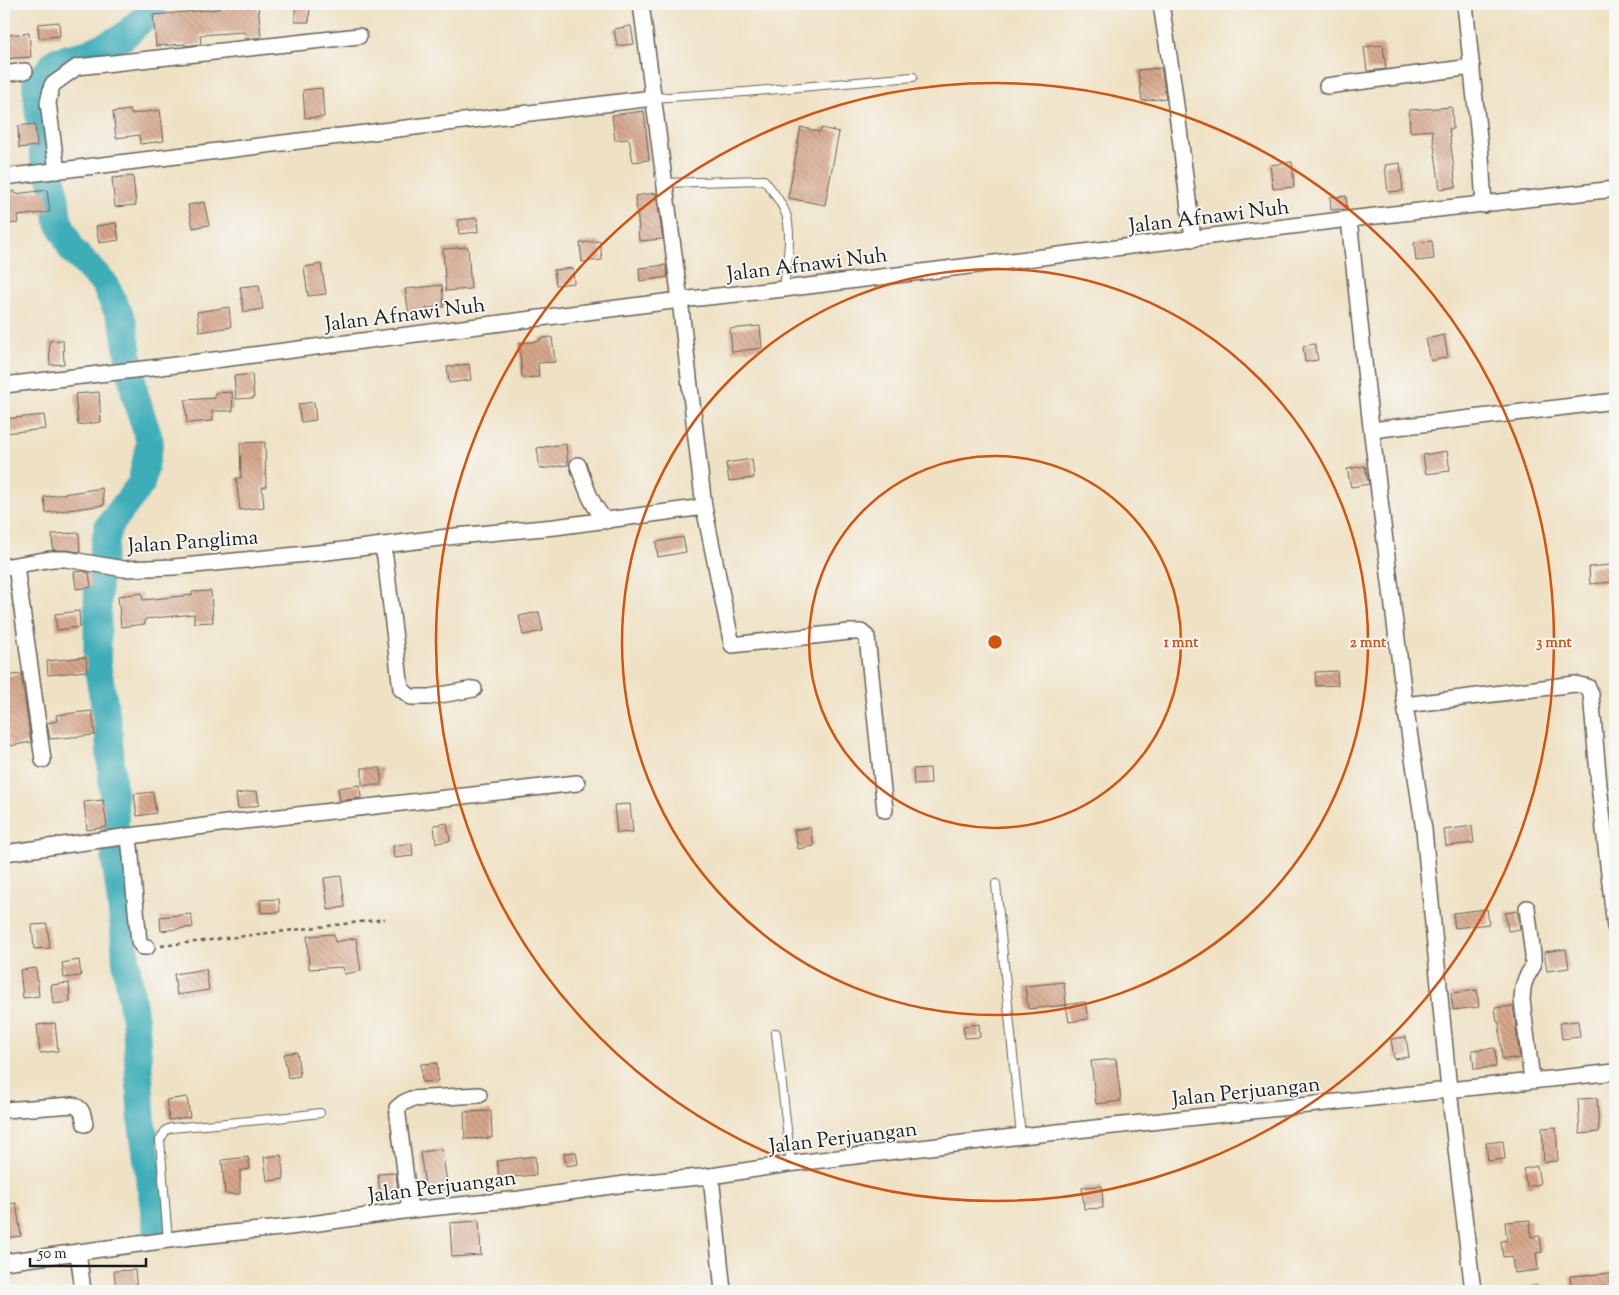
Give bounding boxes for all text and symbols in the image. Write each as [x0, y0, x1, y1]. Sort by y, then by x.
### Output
street label: Jalan Afnawi Nuh [1126, 193, 1291, 243]
street label: Jalan Afnawi Nuh [724, 241, 889, 291]
street label: Jalan Afnawi Nuh [322, 291, 487, 341]
street label: Jalan Panglima [126, 523, 260, 563]
centre of rings [986, 633, 1004, 651]
text: 1 mnt [1164, 633, 1199, 654]
text: 2 mnt [1350, 633, 1387, 654]
text: 3 mnt [1536, 633, 1573, 654]
street label: Jalan Perjuangan [1170, 1070, 1322, 1116]
street label: Jalan Perjuangan [766, 1115, 919, 1163]
street label: Jalan Perjuangan [365, 1164, 518, 1212]
scale bar [30, 1235, 146, 1267]
text: 50 m [37, 1244, 67, 1265]

